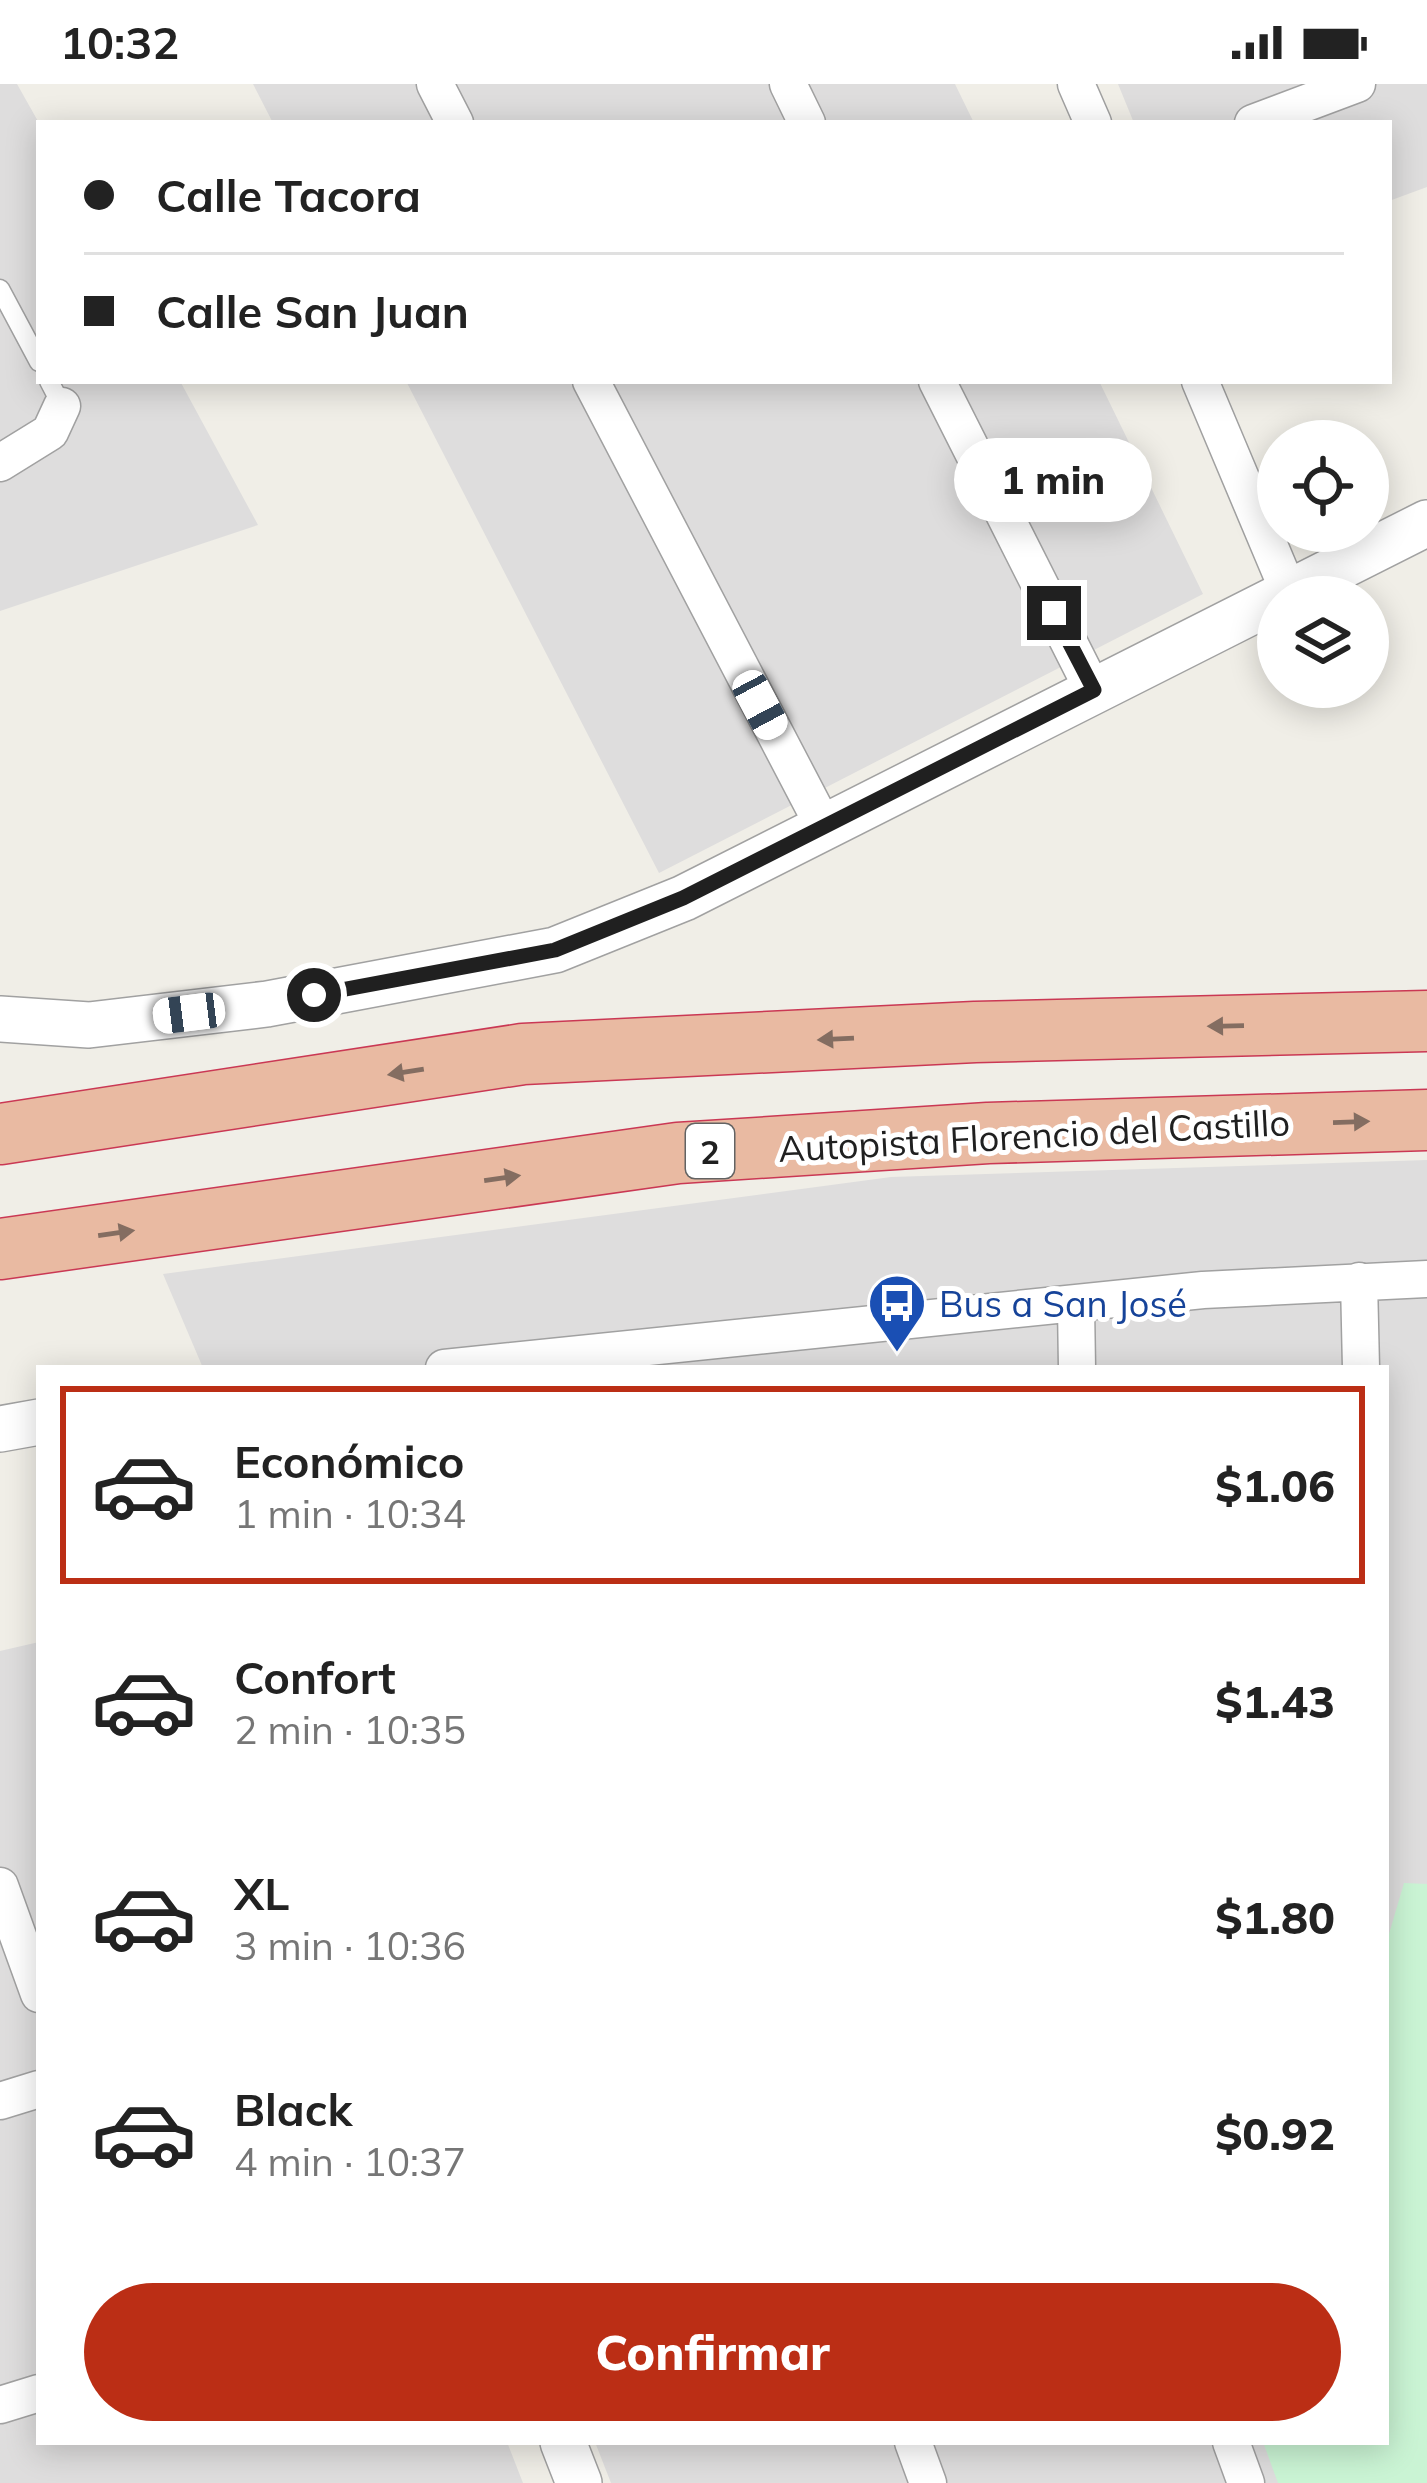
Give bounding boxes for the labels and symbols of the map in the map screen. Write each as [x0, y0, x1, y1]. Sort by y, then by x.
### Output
callout: 1 min [955, 439, 1153, 523]
route end [1027, 586, 1081, 640]
car [727, 665, 793, 745]
route start [287, 968, 341, 1022]
car [151, 991, 227, 1035]
one-way arrow [1206, 1017, 1244, 1036]
one-way arrow [816, 1030, 854, 1049]
one-way arrow [387, 1063, 424, 1082]
street label: Autopista Florencio del Castillo [777, 1099, 1291, 1171]
one-way arrow [1333, 1112, 1371, 1131]
road number: 2 [686, 1124, 734, 1178]
one-way arrow [484, 1168, 521, 1187]
one-way arrow [98, 1223, 135, 1242]
bus stop icon: Bus a San José [866, 1272, 928, 1354]
place label: Bus a San José [939, 1281, 1187, 1326]

